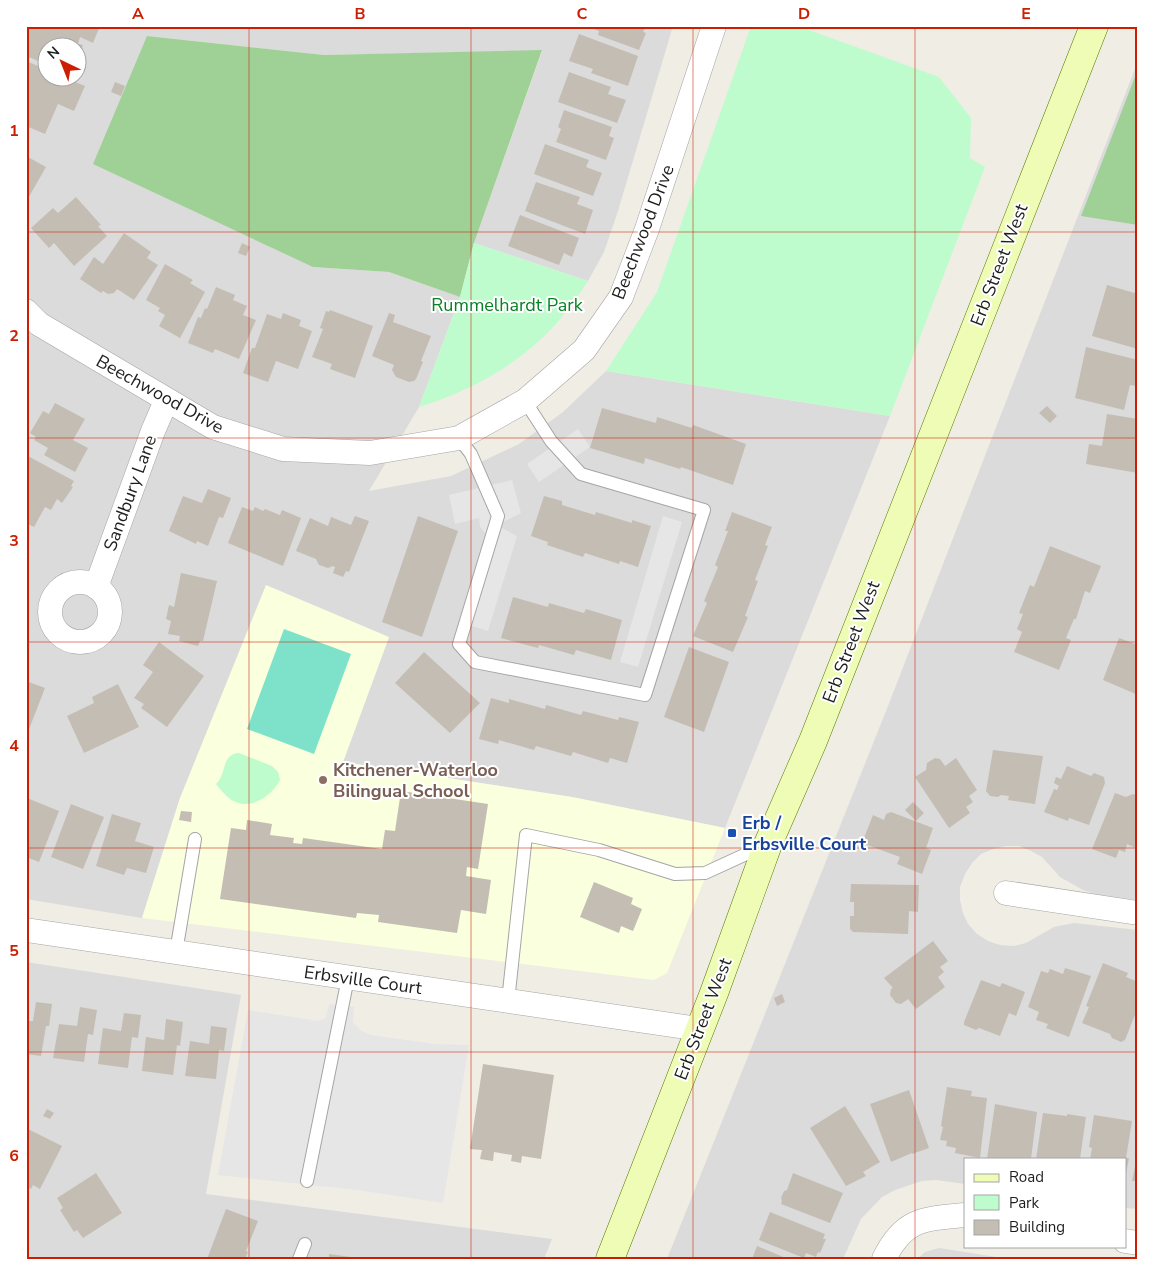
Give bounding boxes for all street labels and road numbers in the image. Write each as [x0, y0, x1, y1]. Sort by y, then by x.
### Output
street label: Beechwood Drive [606, 161, 680, 303]
street label: Erb Street West [965, 200, 1034, 330]
street label: Beechwood Drive [92, 349, 228, 439]
street label: Sandbury Lane [98, 432, 162, 554]
street label: Erb Street West [817, 577, 886, 707]
street label: Erb Street West [669, 954, 738, 1084]
street label: Erbsville Court [302, 960, 424, 1000]

